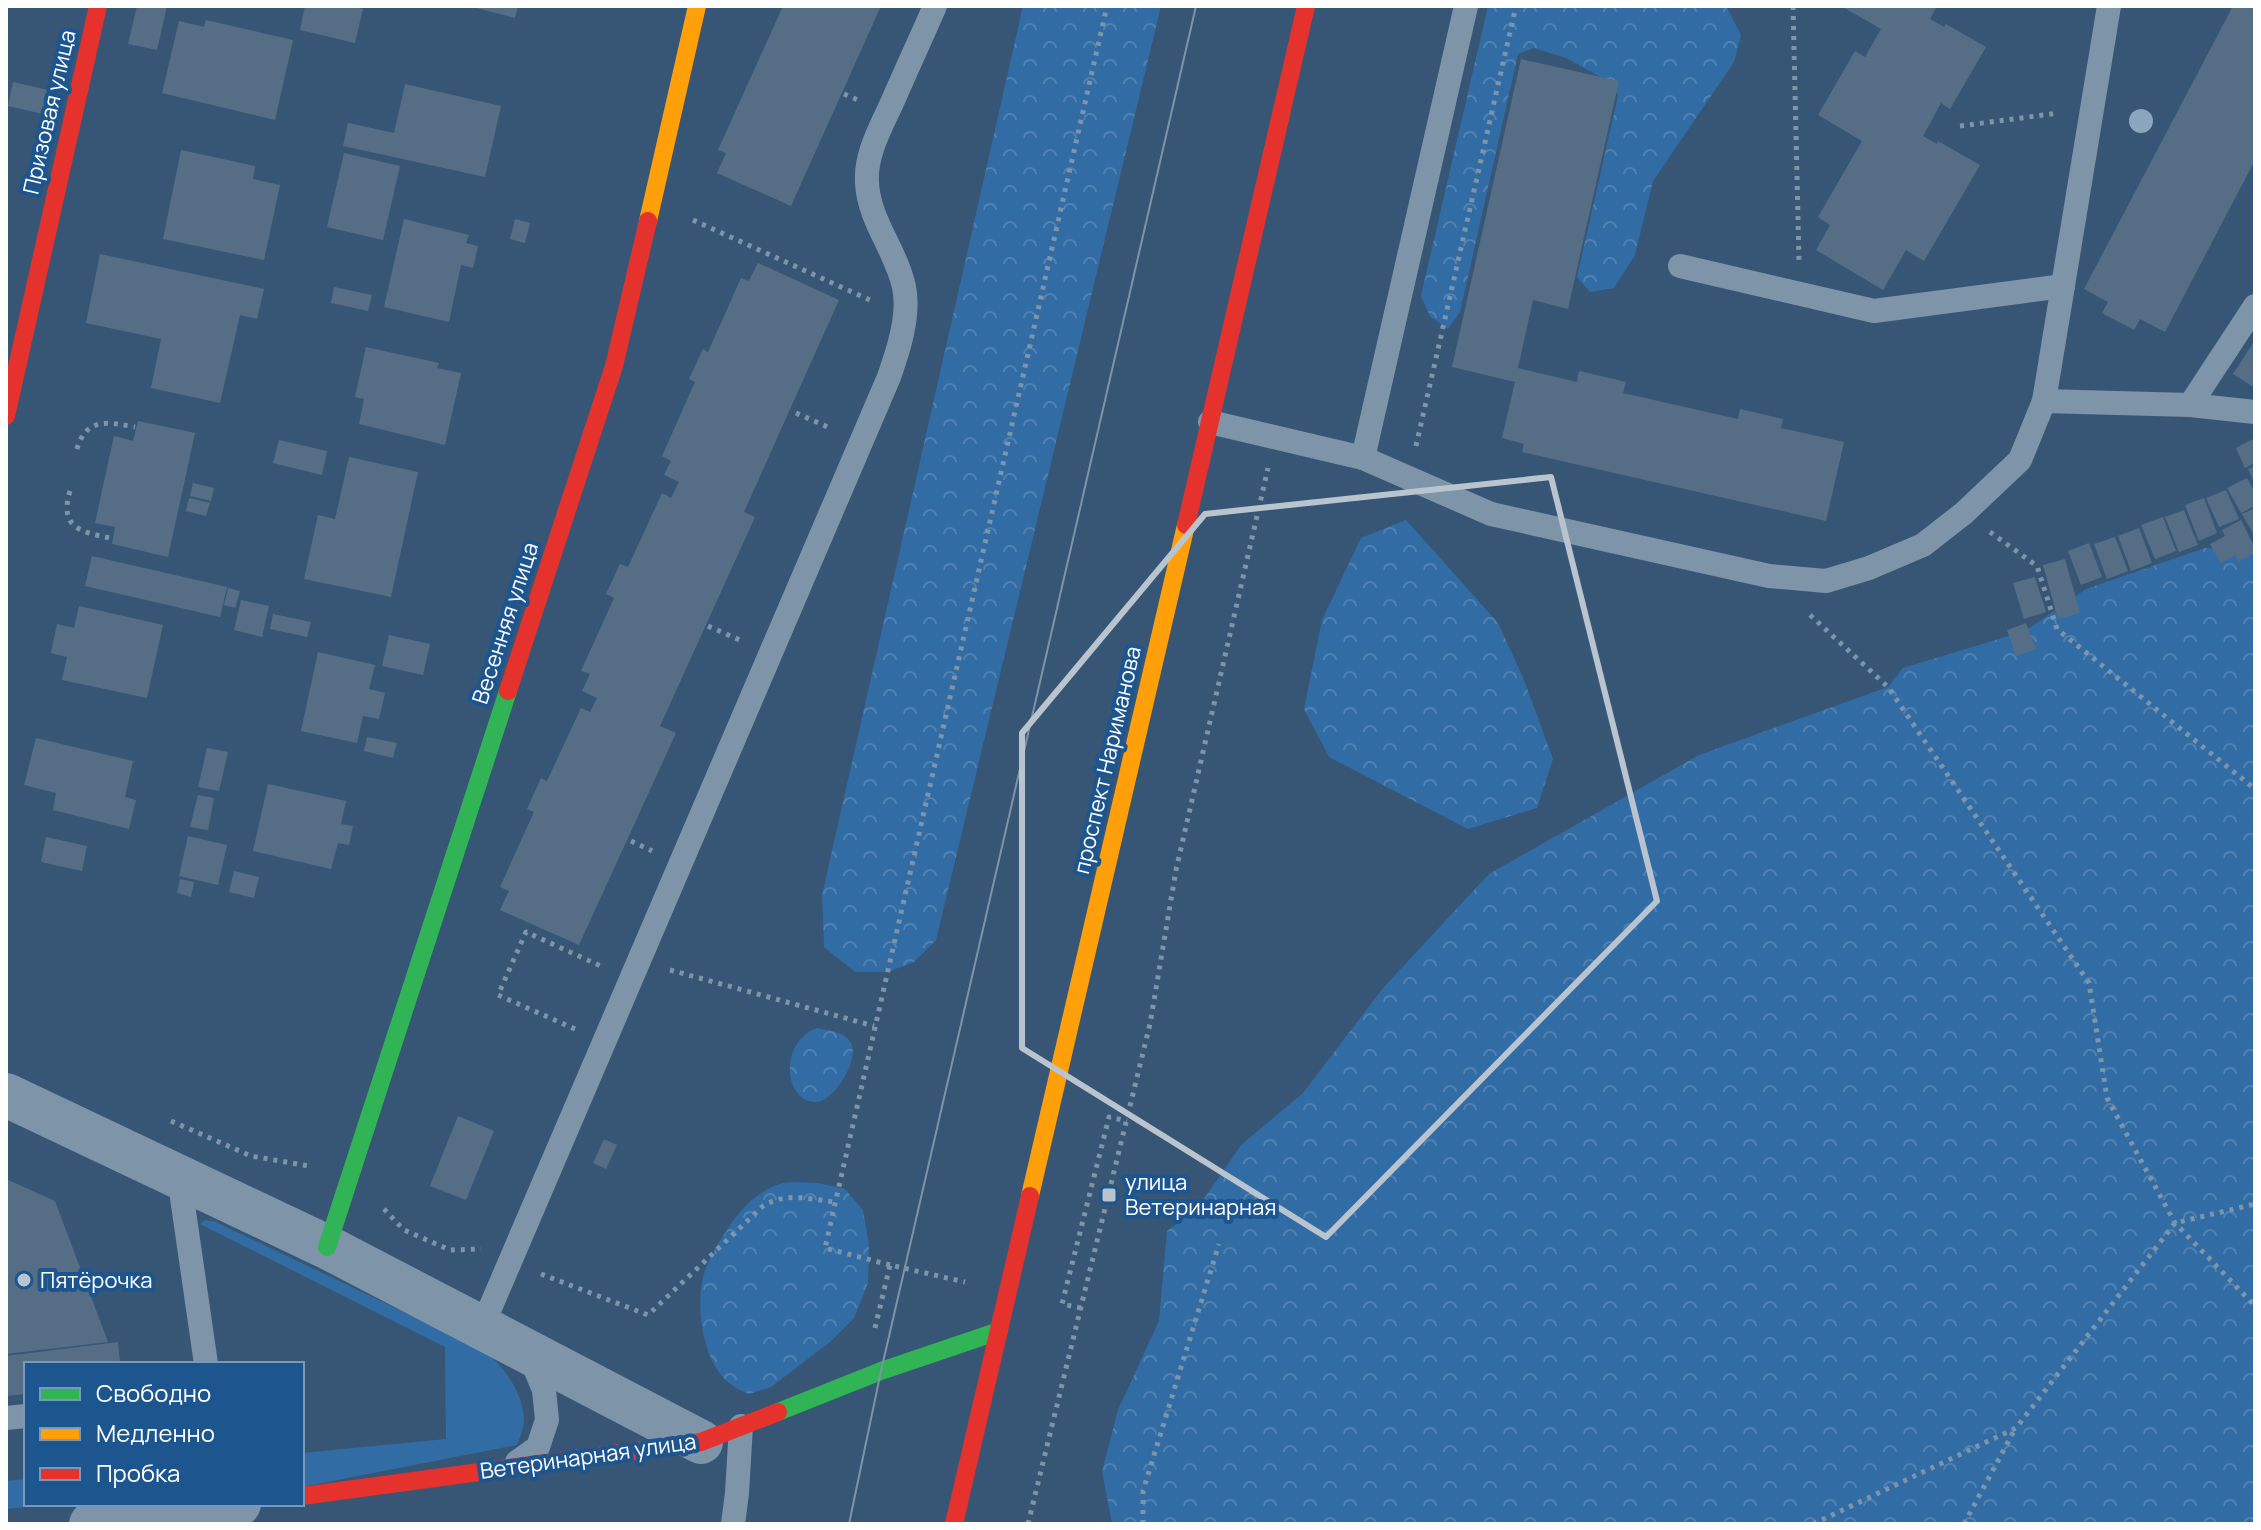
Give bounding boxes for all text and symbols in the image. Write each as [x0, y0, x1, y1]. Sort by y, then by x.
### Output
street label: Призовая улица [16, 27, 82, 197]
street label: Весенняя улица [465, 538, 545, 708]
street label: проспект Нариманова [1066, 643, 1148, 877]
place label: улица Ветеринарная [1125, 1167, 1276, 1222]
marker: улица Ветеринарная [1100, 1186, 1118, 1204]
place label: Пятёрочка [40, 1265, 153, 1295]
marker: Пятёрочка [15, 1271, 33, 1289]
legend [24, 1362, 304, 1506]
text: Свободно [96, 1376, 211, 1409]
text: Медленно [96, 1416, 215, 1449]
street label: Ветеринарная улица [478, 1426, 698, 1486]
text: Пробка [96, 1456, 180, 1489]

